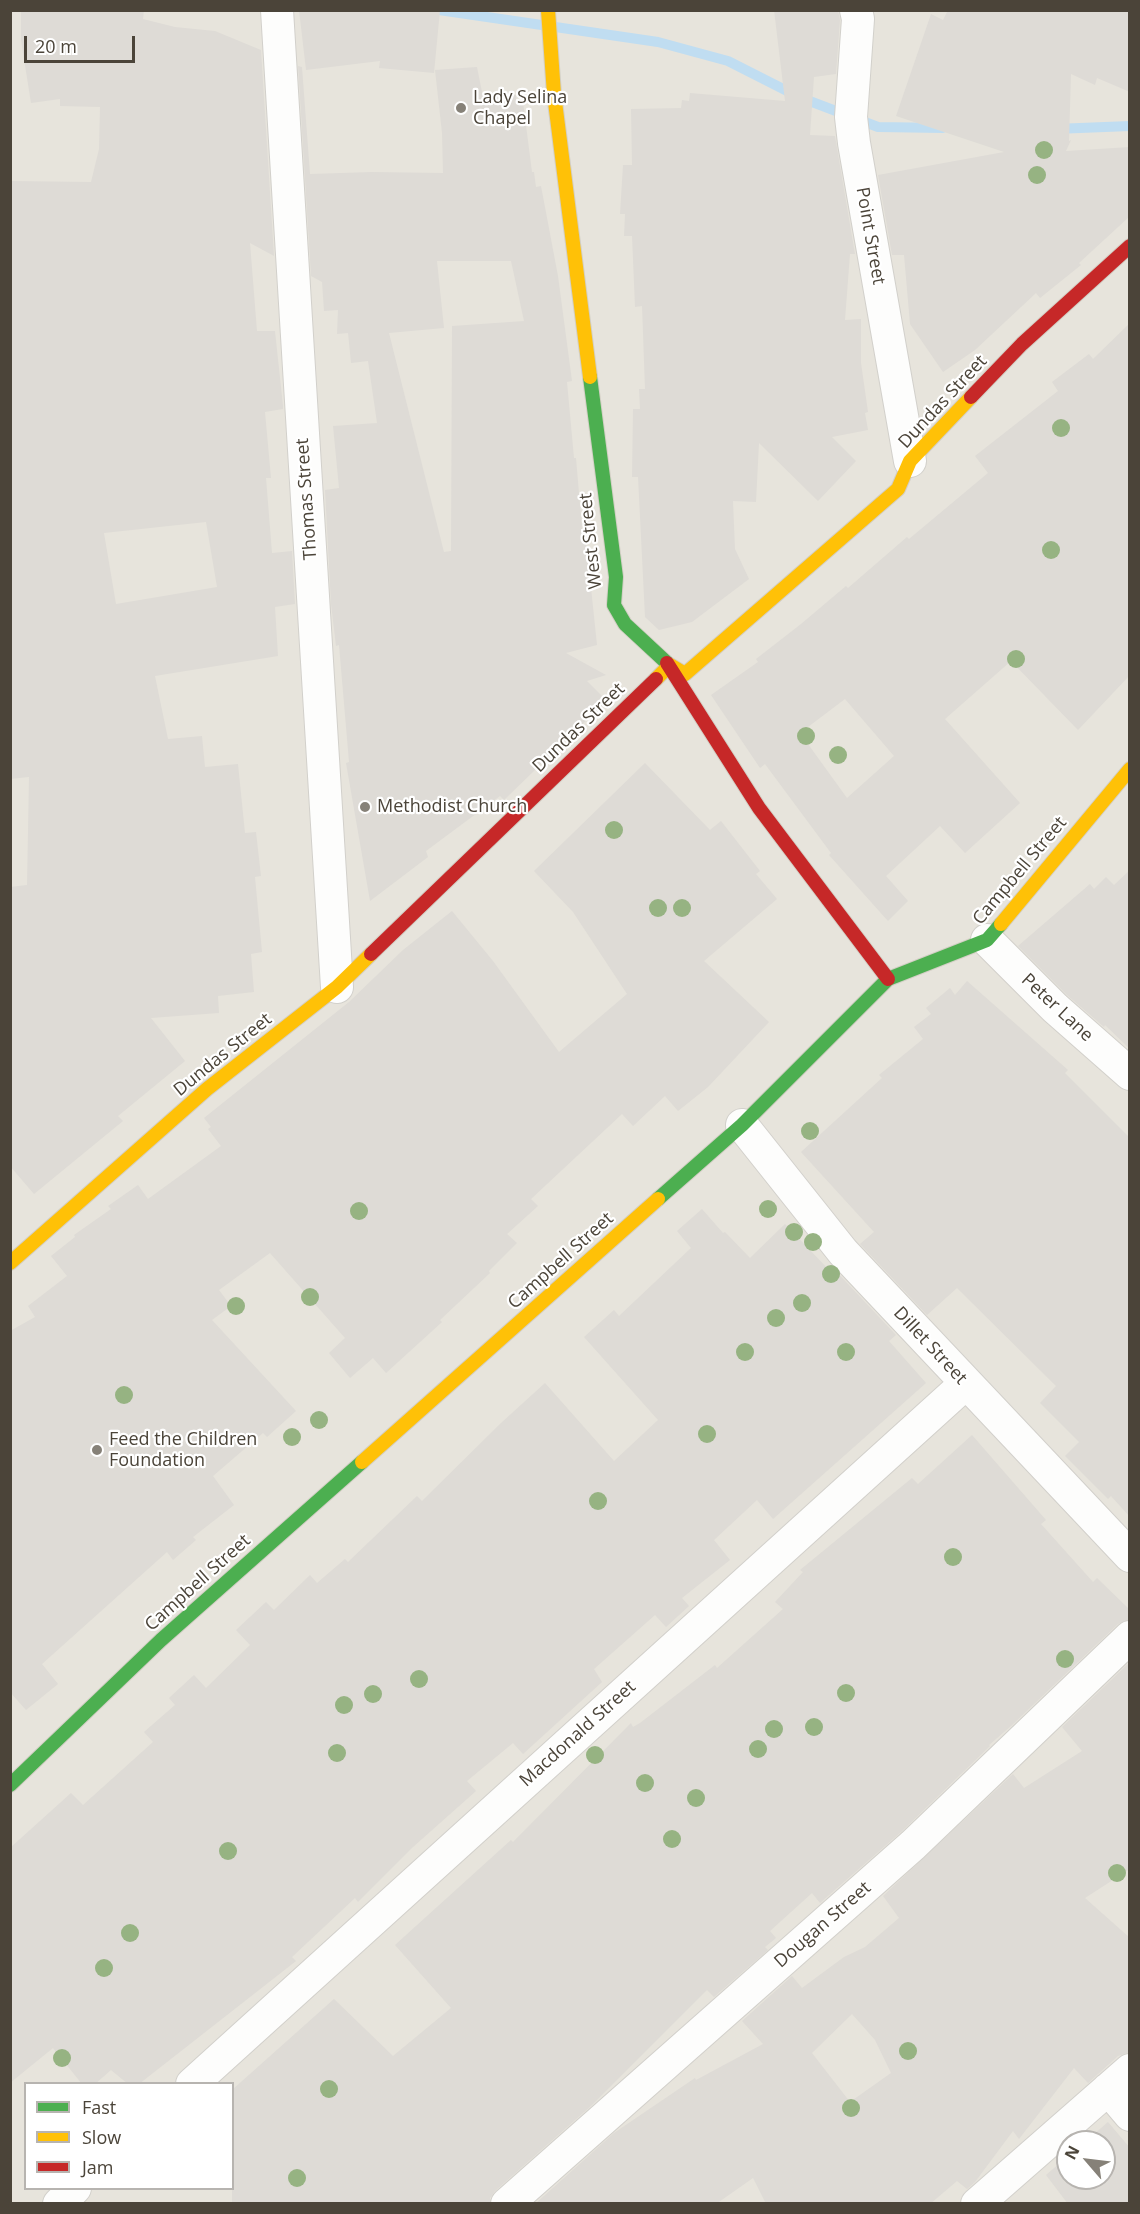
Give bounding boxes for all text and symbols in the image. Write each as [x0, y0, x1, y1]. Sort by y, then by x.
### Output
scale bar [27, 24, 138, 62]
text: 20 m [35, 34, 77, 58]
place label: Lady Selina Chapel [473, 87, 567, 130]
marker: Lady Selina Chapel [454, 101, 468, 115]
street label: Point Street [851, 186, 889, 286]
street label: Dundas Street [894, 351, 992, 453]
street label: Thomas Street [292, 437, 322, 561]
street label: West Street [575, 492, 607, 590]
street label: Dundas Street [528, 679, 630, 777]
place label: Methodist Church [377, 796, 527, 818]
marker: Methodist Church [358, 800, 372, 814]
street label: Campbell Street [969, 813, 1071, 929]
street label: Peter Lane [1017, 969, 1097, 1047]
street label: Dundas Street [170, 1009, 276, 1101]
street label: Campbell Street [504, 1208, 618, 1314]
street label: Dillet Street [889, 1303, 971, 1389]
place label: Feed the Children Foundation [109, 1429, 257, 1472]
marker: Feed the Children Foundation [90, 1443, 104, 1457]
street label: Campbell Street [141, 1530, 255, 1636]
street label: Macdonald Street [516, 1676, 640, 1792]
street label: Dougan Street [770, 1877, 876, 1973]
legend [24, 2082, 234, 2190]
text: Fast [82, 2095, 116, 2119]
text: Slow [82, 2125, 121, 2149]
north arrow [1056, 2130, 1116, 2190]
text: N [1059, 2142, 1085, 2163]
text: Jam [82, 2155, 114, 2179]

